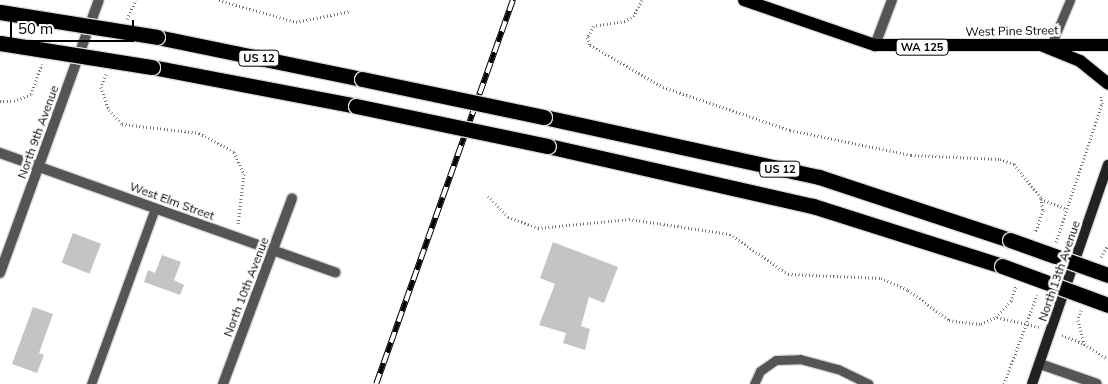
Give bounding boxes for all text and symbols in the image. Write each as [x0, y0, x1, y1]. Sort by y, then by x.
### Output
scale bar [12, 10, 136, 42]
text: 50 m [18, 19, 53, 38]
street label: West Pine Street [965, 23, 1059, 39]
road number: WA 125 [894, 38, 950, 56]
road number: US 12 [238, 49, 280, 66]
street label: North 9th Avenue [14, 83, 62, 181]
road number: US 12 [759, 160, 801, 178]
street label: West Elm Street [128, 179, 216, 223]
street label: North 13th Avenue [1035, 219, 1083, 323]
street label: North 10th Avenue [220, 235, 272, 339]

